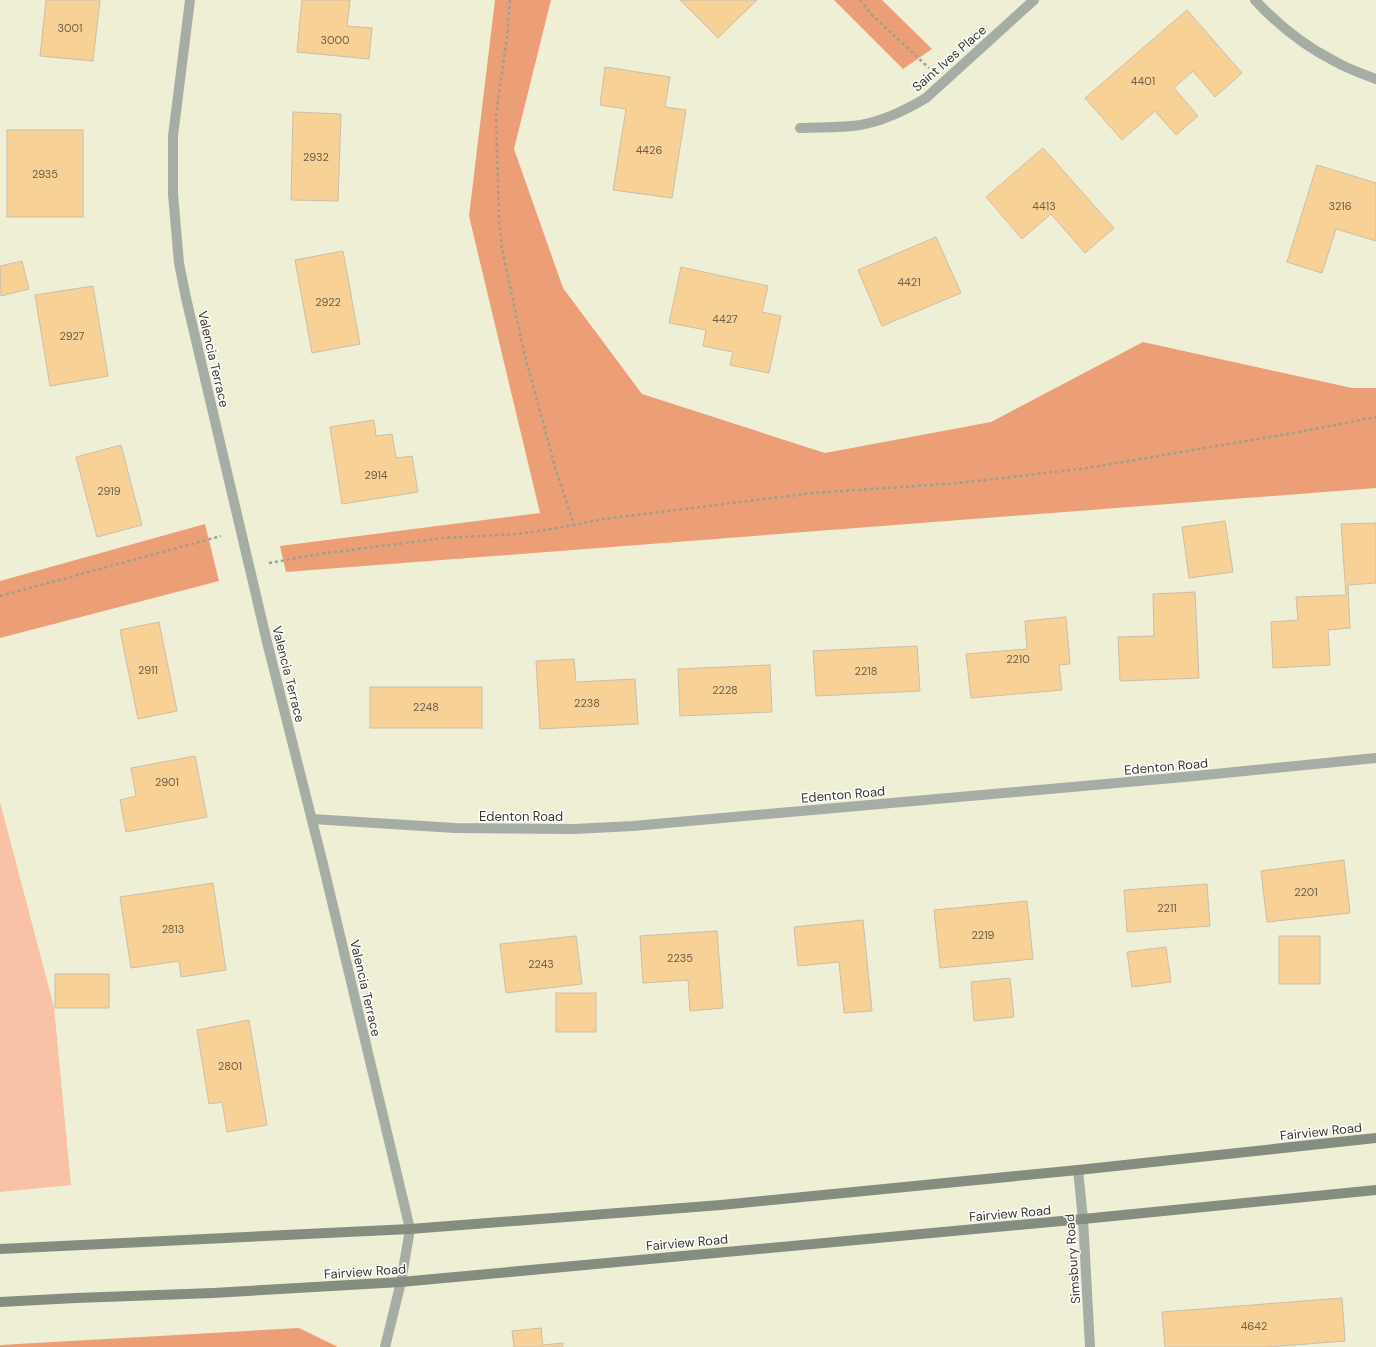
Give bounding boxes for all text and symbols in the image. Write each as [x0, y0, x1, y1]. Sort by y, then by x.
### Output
house number: 3001 [58, 21, 82, 35]
street label: Saint Ives Place [909, 21, 990, 95]
house number: 3000 [320, 33, 350, 47]
house number: 4401 [1131, 74, 1155, 88]
house number: 4426 [636, 143, 662, 157]
house number: 2932 [303, 150, 329, 164]
house number: 2935 [32, 167, 58, 181]
house number: 4413 [1032, 199, 1056, 213]
house number: 3216 [1328, 199, 1352, 213]
house number: 4421 [897, 275, 921, 289]
house number: 2922 [315, 295, 341, 309]
street label: Valencia Terrace [194, 309, 233, 409]
house number: 4427 [712, 312, 738, 326]
house number: 2927 [60, 329, 85, 343]
house number: 2914 [364, 468, 388, 482]
house number: 2919 [97, 484, 121, 498]
street label: Valencia Terrace [268, 624, 309, 724]
house number: 2210 [1006, 652, 1030, 666]
house number: 2911 [138, 663, 158, 677]
house number: 2218 [855, 664, 877, 678]
house number: 2228 [712, 683, 738, 697]
house number: 2238 [574, 696, 600, 710]
house number: 2248 [413, 700, 439, 714]
street label: Edenton Road [1123, 754, 1209, 779]
house number: 2901 [155, 775, 179, 789]
street label: Edenton Road [800, 782, 886, 807]
street label: Edenton Road [479, 808, 563, 825]
house number: 2201 [1294, 885, 1318, 899]
house number: 2211 [1157, 901, 1177, 915]
house number: 2813 [162, 922, 184, 936]
house number: 2219 [971, 928, 995, 942]
street label: Valencia Terrace [346, 938, 385, 1038]
house number: 2235 [667, 951, 693, 965]
house number: 2243 [528, 957, 554, 971]
house number: 2801 [218, 1059, 242, 1073]
street label: Fairview Road [1279, 1119, 1363, 1144]
street label: Fairview Road [968, 1201, 1052, 1226]
street label: Simsbury Road [1061, 1213, 1084, 1305]
street label: Fairview Road [645, 1230, 729, 1255]
street label: Fairview Road [323, 1260, 407, 1283]
house number: 4642 [1241, 1319, 1267, 1333]

